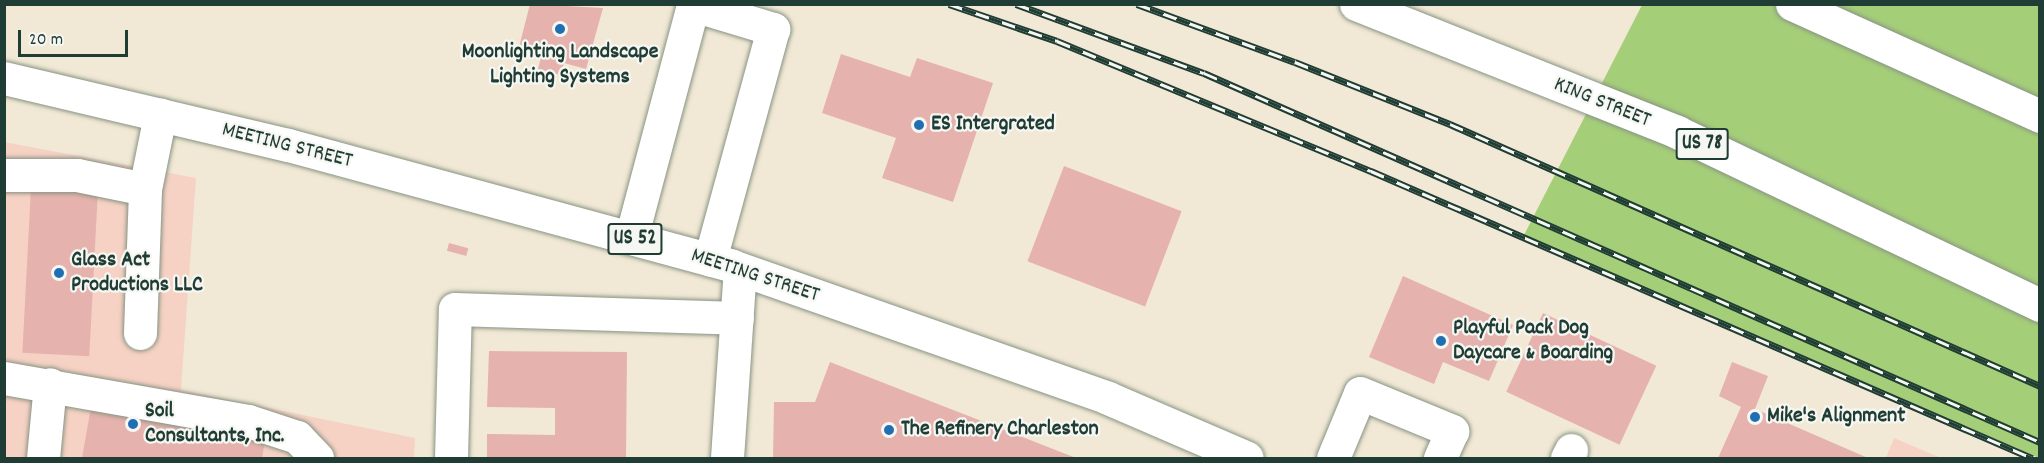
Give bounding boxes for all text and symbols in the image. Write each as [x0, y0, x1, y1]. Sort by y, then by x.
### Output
scale bar [21, 18, 130, 56]
marker: Moonlighting Landscape Lighting Systems [553, 22, 567, 36]
text: 20 m [29, 28, 63, 53]
place label: Moonlighting Landscape Lighting Systems [462, 39, 658, 90]
street label: KING STREET [1550, 72, 1654, 134]
place label: ES Intergrated [931, 112, 1055, 138]
street label: MEETING STREET [219, 117, 355, 175]
marker: ES Intergrated [912, 118, 926, 132]
road number: US 78 [1675, 126, 1729, 162]
road number: US 52 [606, 221, 664, 257]
street label: MEETING STREET [687, 243, 823, 309]
place label: Glass Act Productions LLC [71, 247, 203, 298]
marker: Glass Act Productions LLC [52, 266, 66, 280]
place label: Playful Pack Dog Daycare & Boarding [1453, 315, 1613, 366]
marker: Playful Pack Dog Daycare & Boarding [1434, 334, 1448, 348]
place label: Soil Consultants, Inc. [145, 398, 284, 450]
place label: Mike's Alignment [1767, 404, 1905, 430]
marker: Mike's Alignment [1748, 410, 1762, 424]
marker: Soil Consultants, Inc. [126, 417, 140, 431]
place label: The Refinery Charleston [901, 417, 1099, 443]
marker: The Refinery Charleston [882, 423, 896, 437]

